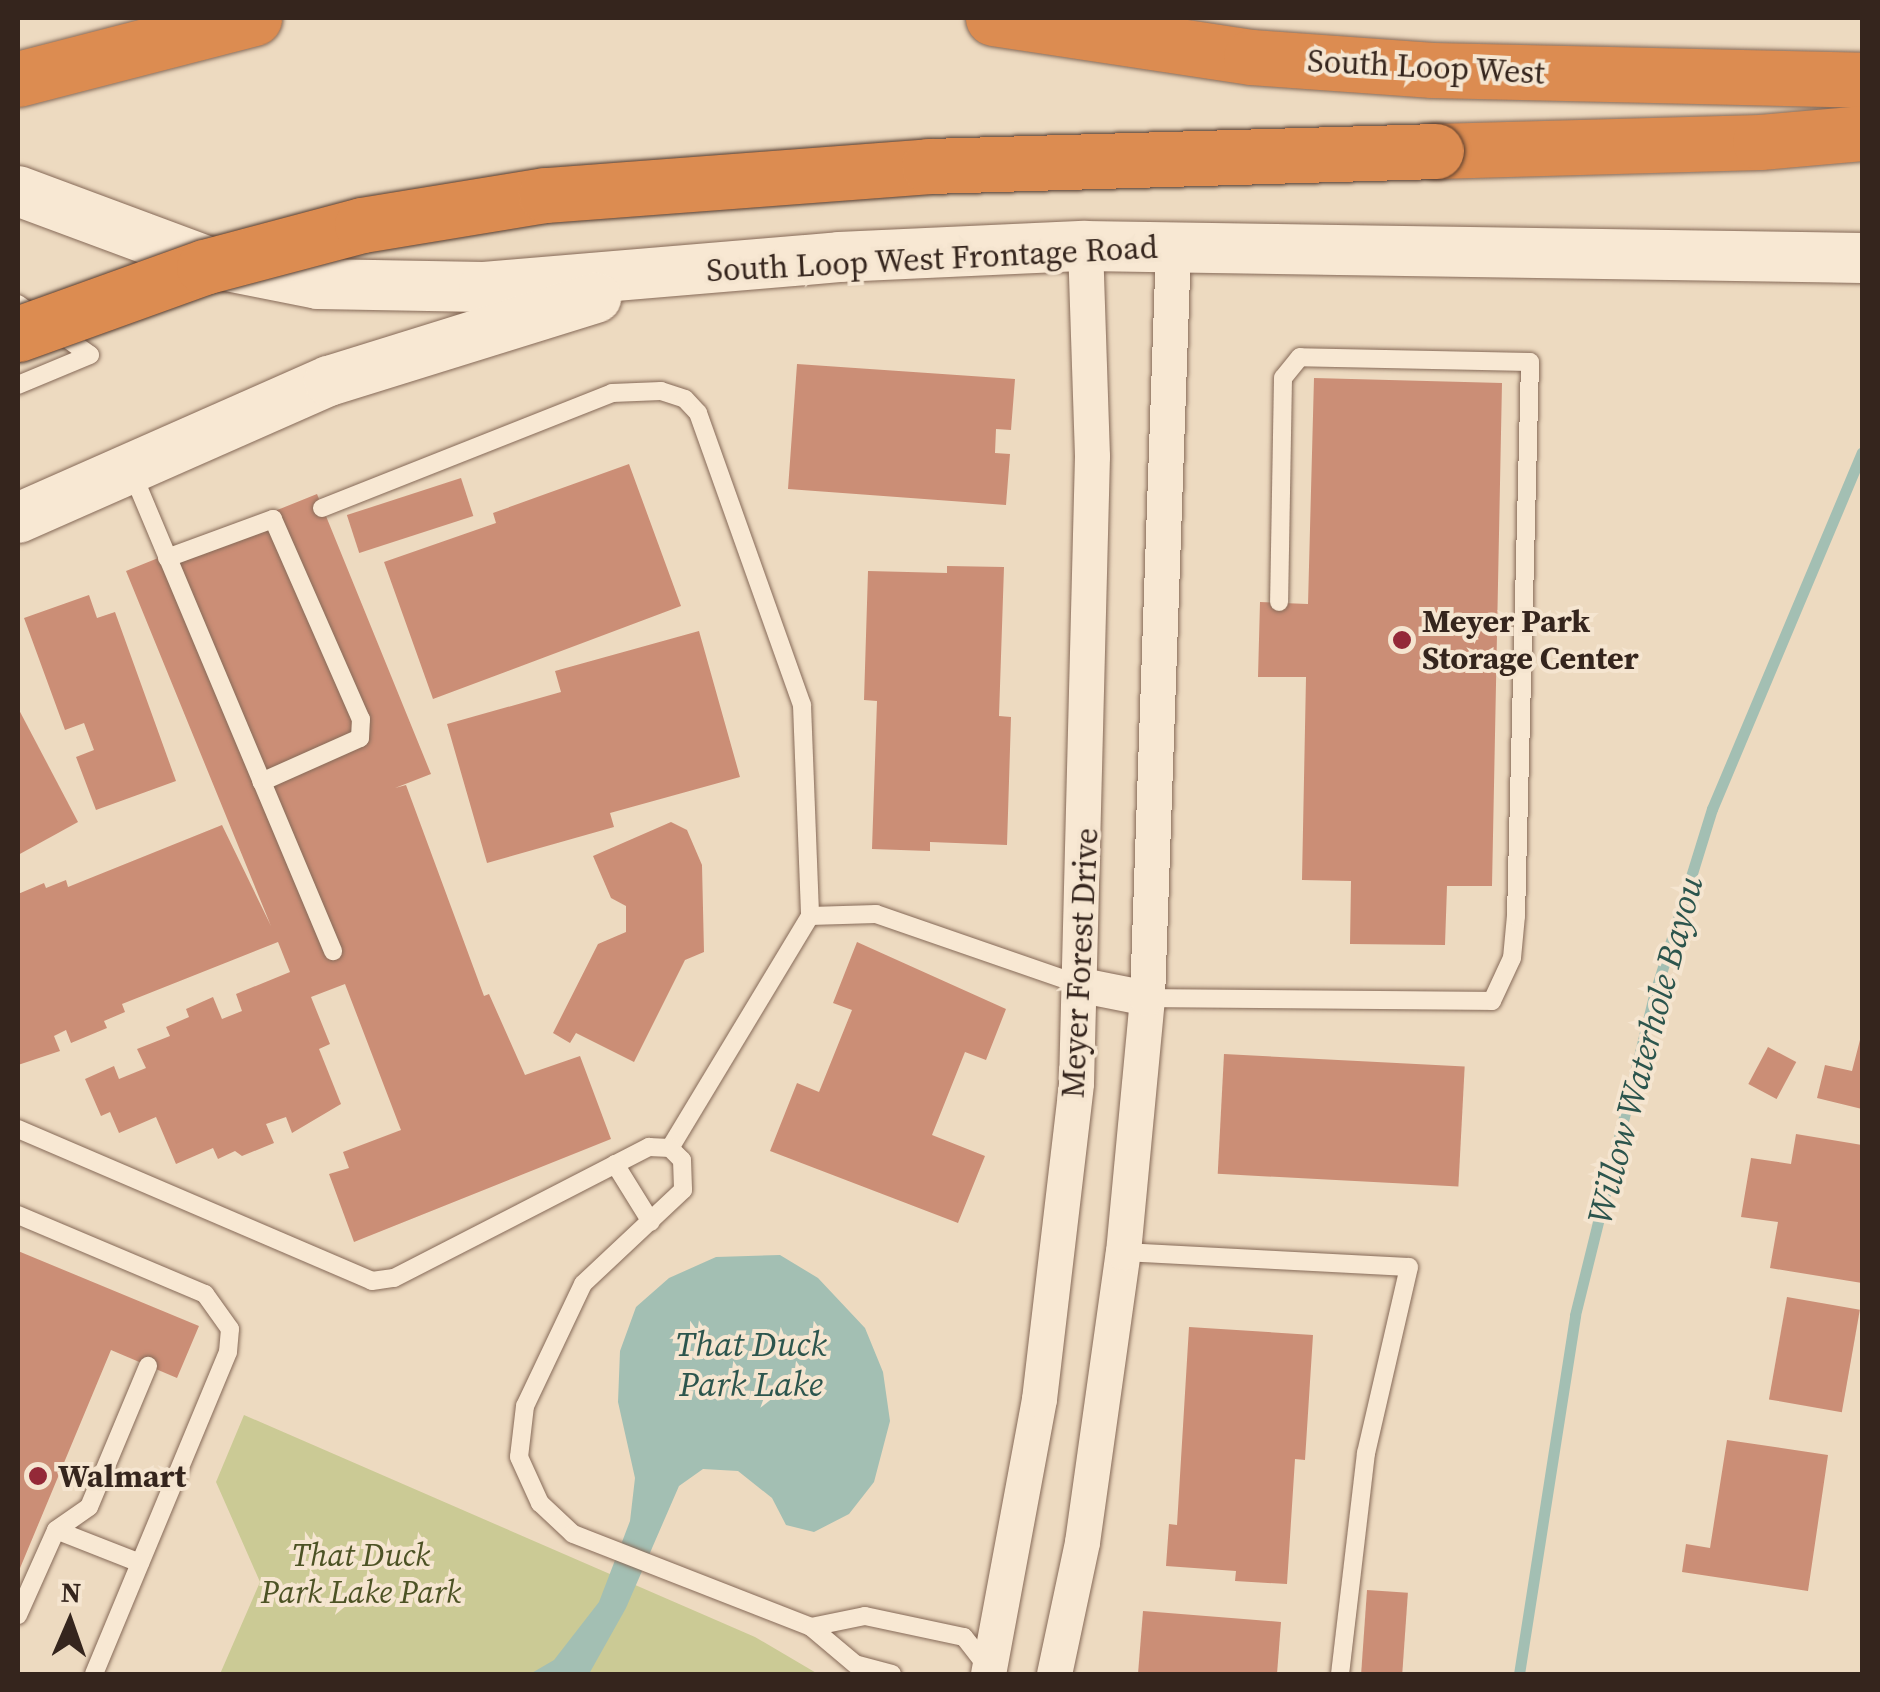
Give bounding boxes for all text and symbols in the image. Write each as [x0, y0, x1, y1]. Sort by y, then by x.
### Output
street label: South Loop West [1306, 42, 1546, 92]
street label: South Loop West Frontage Road [705, 228, 1159, 290]
place label: Meyer Park Storage Center [1422, 603, 1639, 678]
marker: Meyer Park Storage Center [1391, 629, 1413, 651]
street label: Meyer Forest Drive [1054, 827, 1106, 1099]
water label: Willow Waterhole Bayou [1578, 871, 1712, 1229]
water label: That Duck Park Lake [675, 1323, 827, 1405]
place label: Walmart [58, 1457, 186, 1495]
marker: Walmart [27, 1465, 49, 1487]
park label: That Duck Park Lake Park [261, 1537, 461, 1612]
north arrow [20, 1572, 120, 1672]
text: N [60, 1573, 82, 1611]

